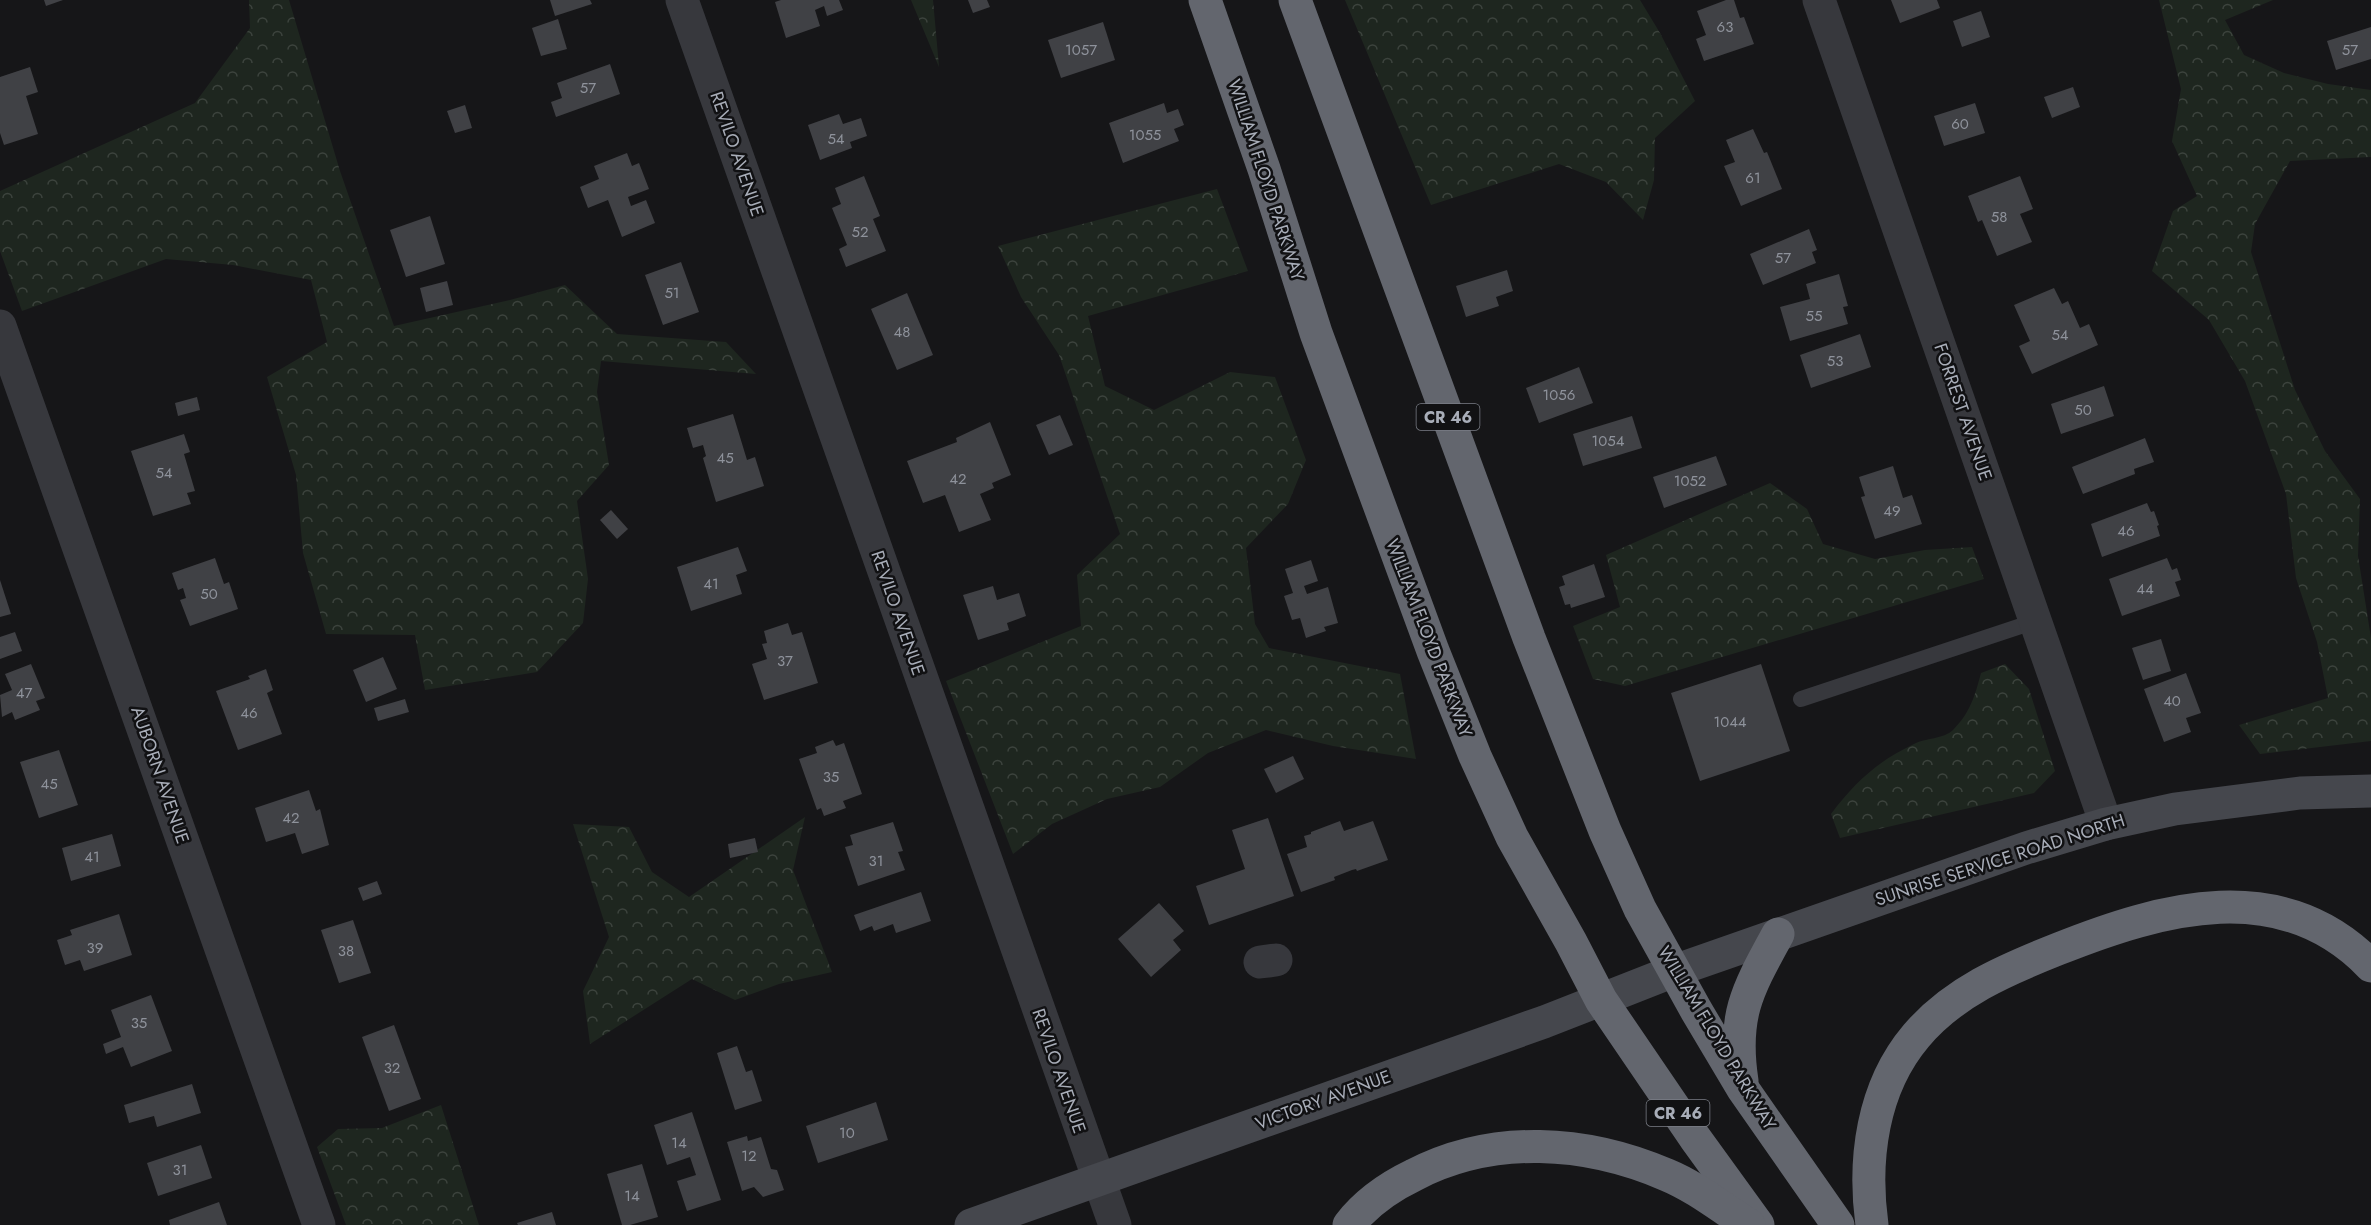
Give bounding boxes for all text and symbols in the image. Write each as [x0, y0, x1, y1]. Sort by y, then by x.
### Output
house number: 63 [1717, 16, 1733, 38]
house number: 1057 [1065, 39, 1097, 61]
house number: 57 [2342, 39, 2358, 61]
street label: WILLIAM FLOYD PARKWAY [1221, 76, 1311, 285]
house number: 57 [580, 77, 596, 99]
street label: REVILO AVENUE [703, 88, 771, 220]
house number: 60 [1951, 113, 1969, 135]
house number: 1055 [1129, 124, 1161, 146]
house number: 54 [827, 128, 845, 150]
house number: 61 [1745, 167, 1761, 189]
house number: 58 [1991, 206, 2007, 228]
house number: 52 [852, 221, 869, 243]
house number: 57 [1775, 247, 1791, 269]
house number: 51 [664, 282, 680, 304]
house number: 55 [1806, 305, 1822, 327]
house number: 48 [894, 321, 910, 343]
house number: 54 [2051, 324, 2069, 346]
street label: FORREST AVENUE [1927, 340, 1999, 484]
house number: 53 [1827, 350, 1843, 372]
house number: 1056 [1543, 384, 1575, 406]
house number: 50 [2074, 399, 2092, 421]
road number: CR 46 [1416, 404, 1480, 430]
house number: 1054 [1592, 430, 1625, 452]
house number: 45 [716, 447, 734, 469]
house number: 54 [155, 462, 173, 484]
house number: 42 [949, 468, 967, 490]
house number: 1052 [1674, 470, 1706, 492]
house number: 49 [1883, 500, 1901, 522]
house number: 46 [2117, 520, 2135, 542]
street label: WILLIAM FLOYD PARKWAY [1379, 535, 1479, 742]
street label: REVILO AVENUE [864, 547, 932, 679]
house number: 41 [703, 573, 719, 595]
house number: 44 [2136, 578, 2154, 600]
house number: 50 [200, 583, 218, 605]
house number: 37 [777, 650, 793, 672]
house number: 47 [16, 682, 32, 704]
house number: 40 [2163, 690, 2181, 712]
house number: 46 [240, 702, 258, 724]
street label: AUBORN AVENUE [124, 703, 196, 847]
house number: 1044 [1713, 711, 1747, 733]
house number: 35 [823, 766, 839, 788]
house number: 45 [40, 773, 58, 795]
house number: 42 [282, 807, 300, 829]
street label: SUNRISE SERVICE ROAD NORTH [1872, 807, 2128, 913]
house number: 41 [84, 846, 100, 868]
house number: 31 [869, 850, 883, 872]
house number: 39 [87, 937, 103, 959]
house number: 38 [338, 940, 354, 962]
street label: WILLIAM FLOYD PARKWAY [1652, 941, 1783, 1136]
street label: REVILO AVENUE [1025, 1005, 1093, 1137]
house number: 35 [131, 1012, 147, 1034]
house number: 32 [384, 1057, 400, 1079]
street label: VICTORY AVENUE [1252, 1063, 1394, 1137]
road number: CR 46 [1646, 1100, 1710, 1126]
house number: 10 [839, 1122, 855, 1144]
house number: 14 [671, 1132, 687, 1154]
house number: 12 [741, 1145, 757, 1167]
house number: 31 [173, 1159, 187, 1181]
house number: 14 [624, 1185, 640, 1207]

